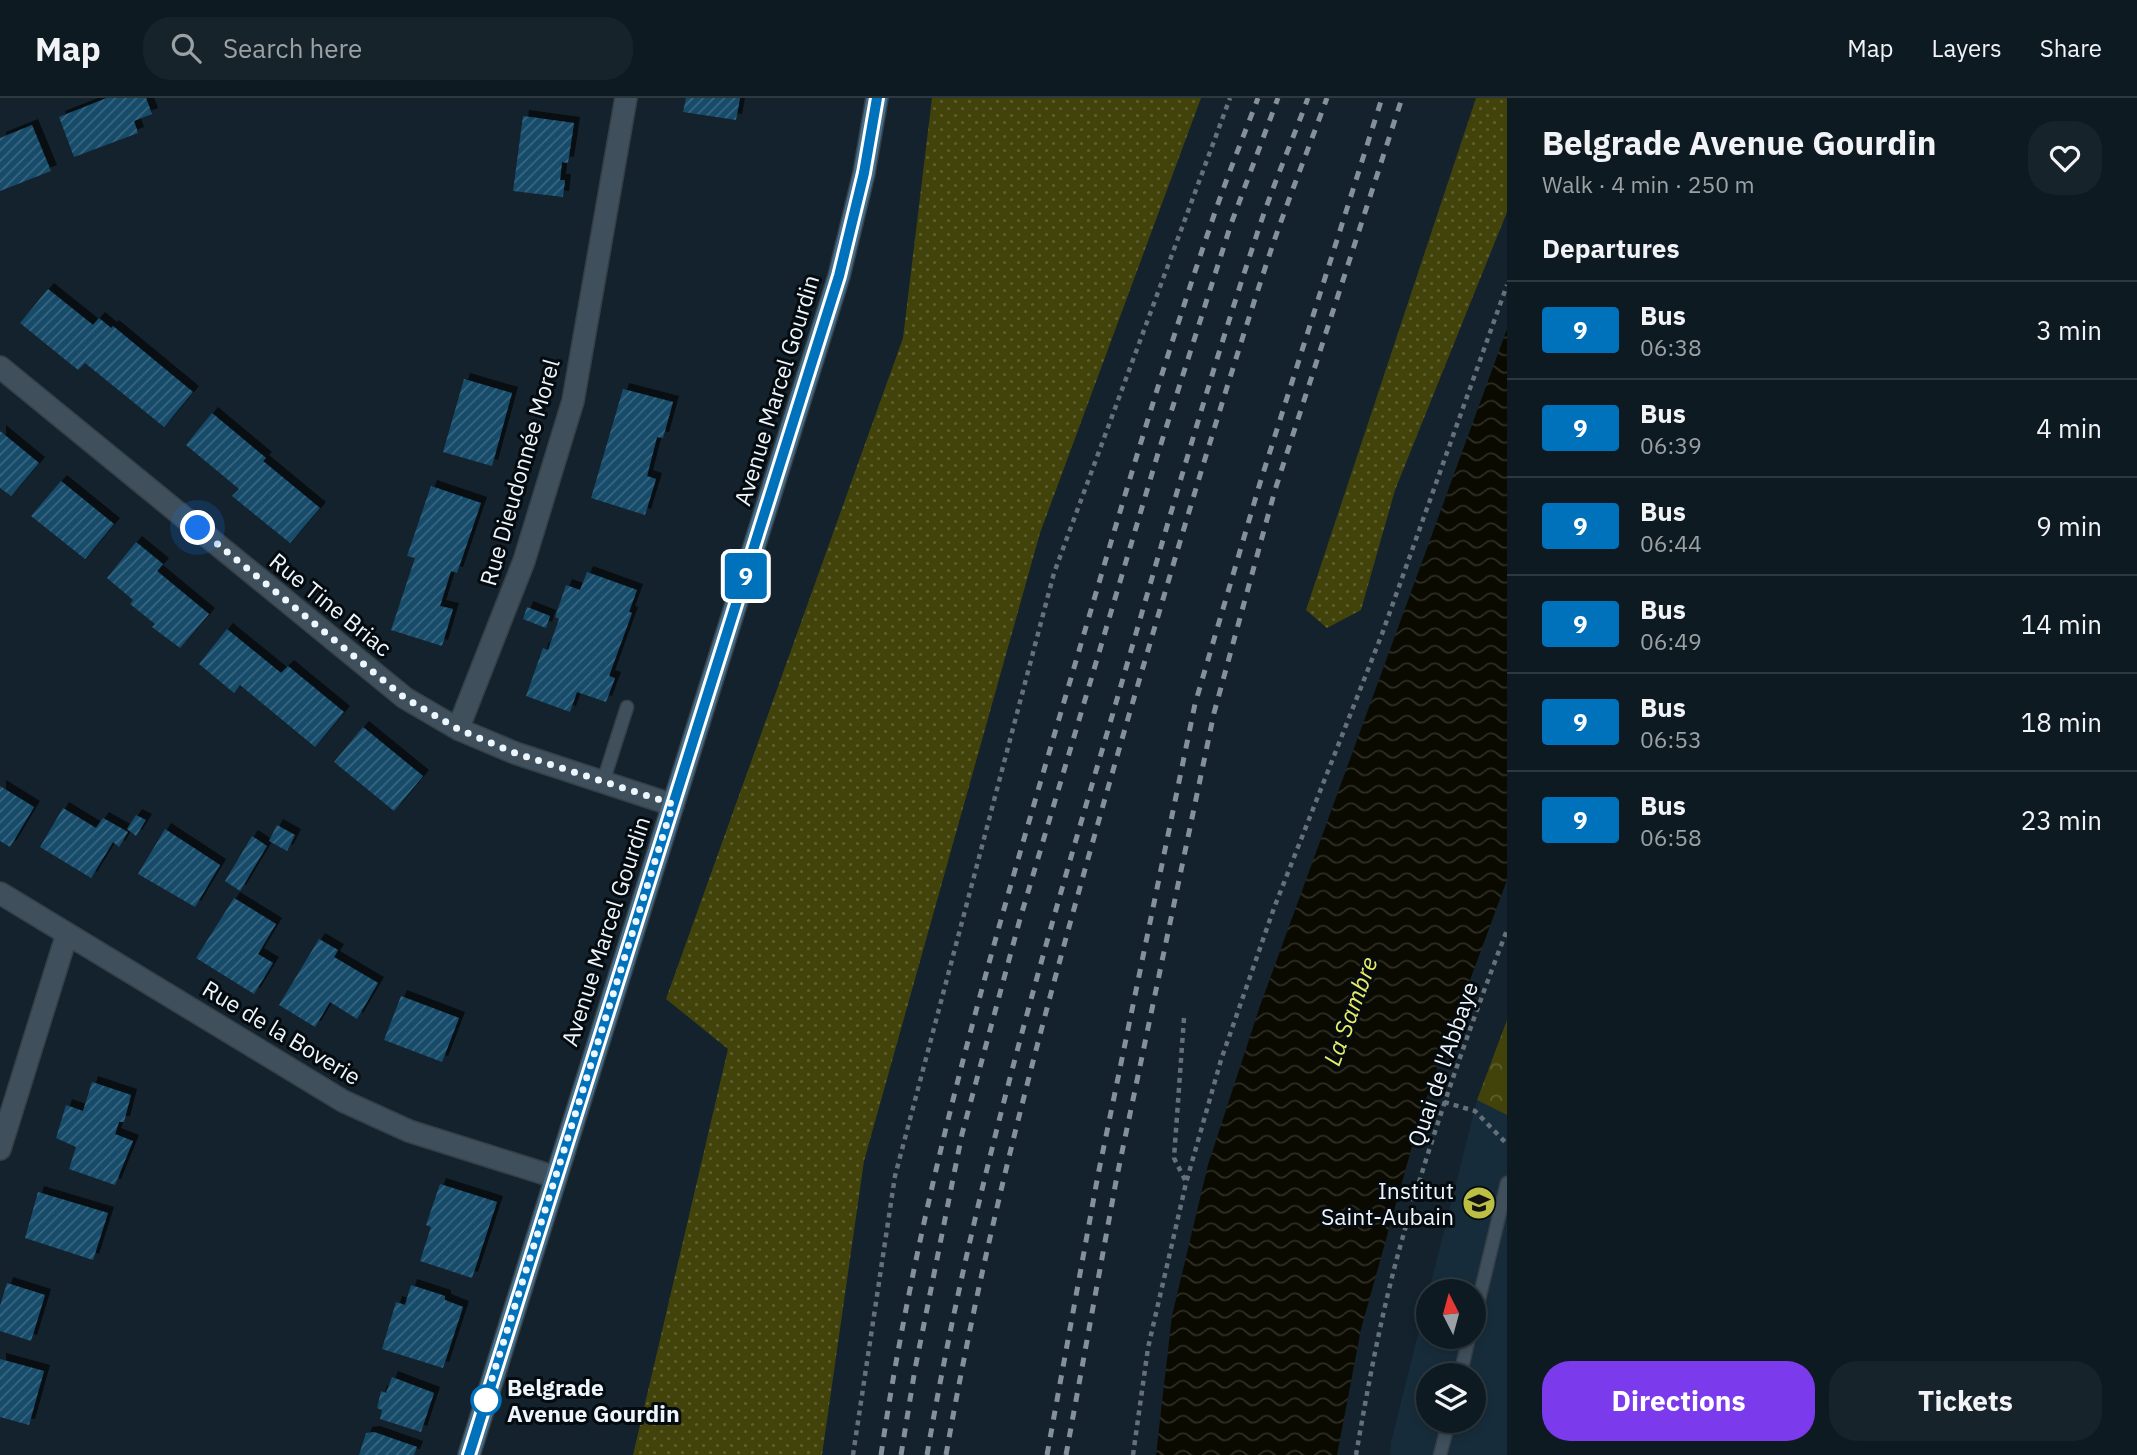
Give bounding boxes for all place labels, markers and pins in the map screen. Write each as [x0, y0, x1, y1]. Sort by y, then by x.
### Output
place label: Institut Saint-Aubain [1321, 1175, 1454, 1231]
school or university icon: Institut Saint-Aubain [1460, 1184, 1498, 1222]
place label: Belgrade Avenue Gourdin [507, 1372, 680, 1428]
marker: Belgrade Avenue Gourdin [471, 1385, 501, 1415]

